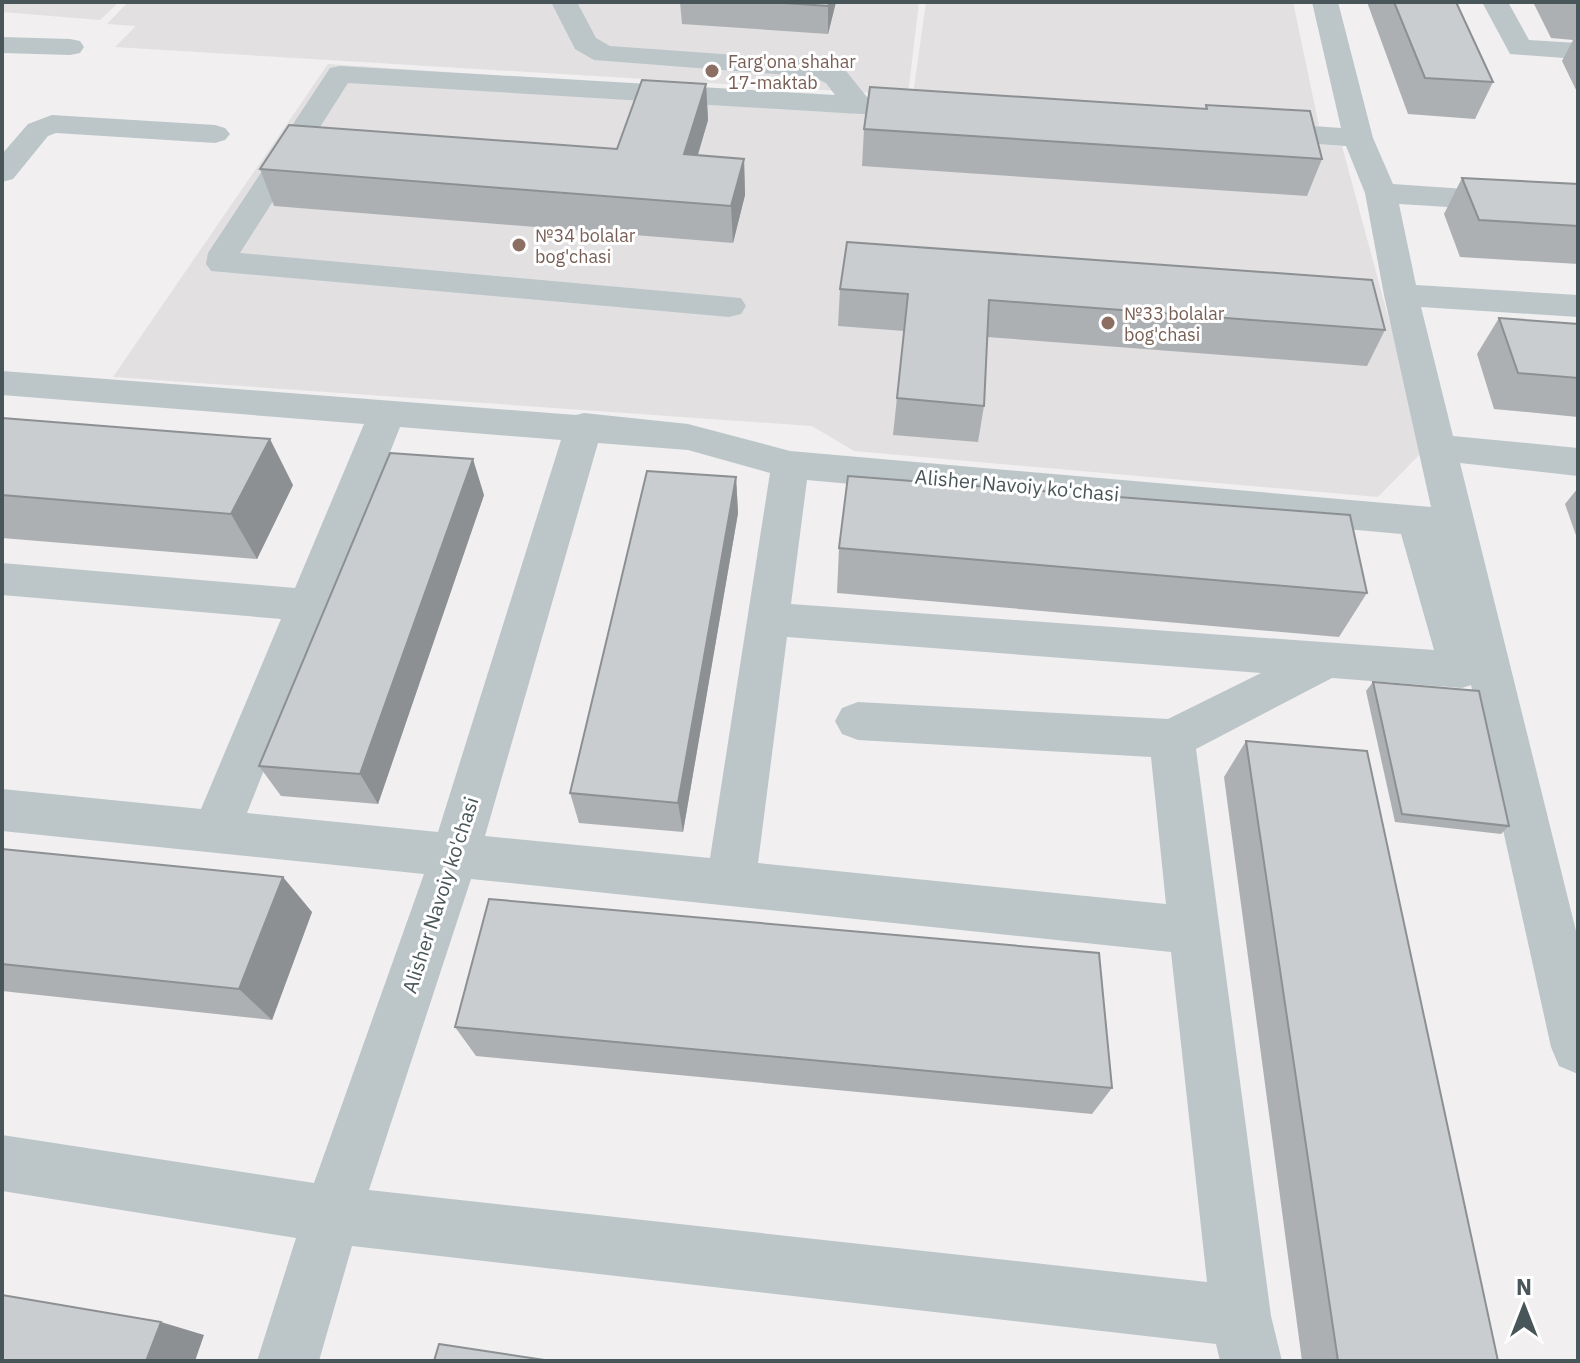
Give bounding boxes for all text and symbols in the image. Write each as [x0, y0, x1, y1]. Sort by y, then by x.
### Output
place label: Farg'ona shahar 17-maktab [728, 50, 856, 94]
marker: Farg'ona shahar 17-maktab [703, 62, 721, 80]
place label: №34 bolalar bog'chasi [535, 224, 636, 268]
marker: №34 bolalar bog'chasi [510, 236, 528, 254]
place label: №33 bolalar bog'chasi [1124, 302, 1225, 346]
marker: №33 bolalar bog'chasi [1099, 314, 1117, 332]
street label: Alisher Navoiy ko'chasi [914, 463, 1120, 507]
street label: Alisher Navoiy ko'chasi [395, 793, 485, 997]
north arrow [1484, 1267, 1564, 1347]
text: N [1516, 1272, 1532, 1301]

